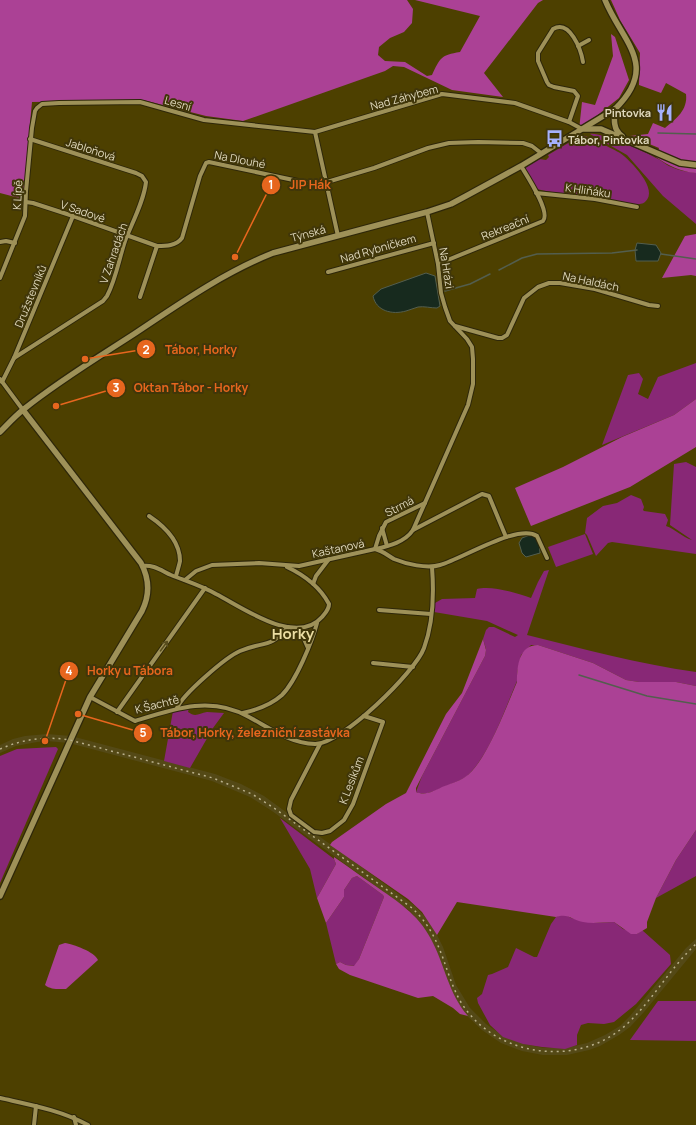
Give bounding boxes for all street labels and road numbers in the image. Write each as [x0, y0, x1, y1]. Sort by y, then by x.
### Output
street label: Nad Záhybem [368, 81, 440, 113]
street label: Lesní [163, 92, 193, 114]
street label: Jabloňová [64, 134, 118, 164]
street label: Na Dlouhé [213, 147, 267, 171]
street label: K Lípě [9, 179, 25, 210]
street label: K Hliňáku [564, 179, 612, 201]
street label: V Sadové [59, 196, 108, 226]
street label: Rekreační [479, 210, 532, 243]
street label: V Zahradách [96, 221, 130, 285]
street label: Týnská [289, 221, 327, 245]
street label: Nad Rybníčkem [339, 230, 417, 266]
street label: Na Hrázi [436, 246, 458, 290]
street label: Družstevníků [11, 262, 49, 330]
street label: Na Haldách [561, 268, 621, 294]
street label: Strmá [382, 492, 416, 520]
street label: Kaštanová [310, 535, 366, 561]
street label: K Šachtě [133, 691, 181, 717]
street label: K Lesíkům [335, 754, 367, 806]

